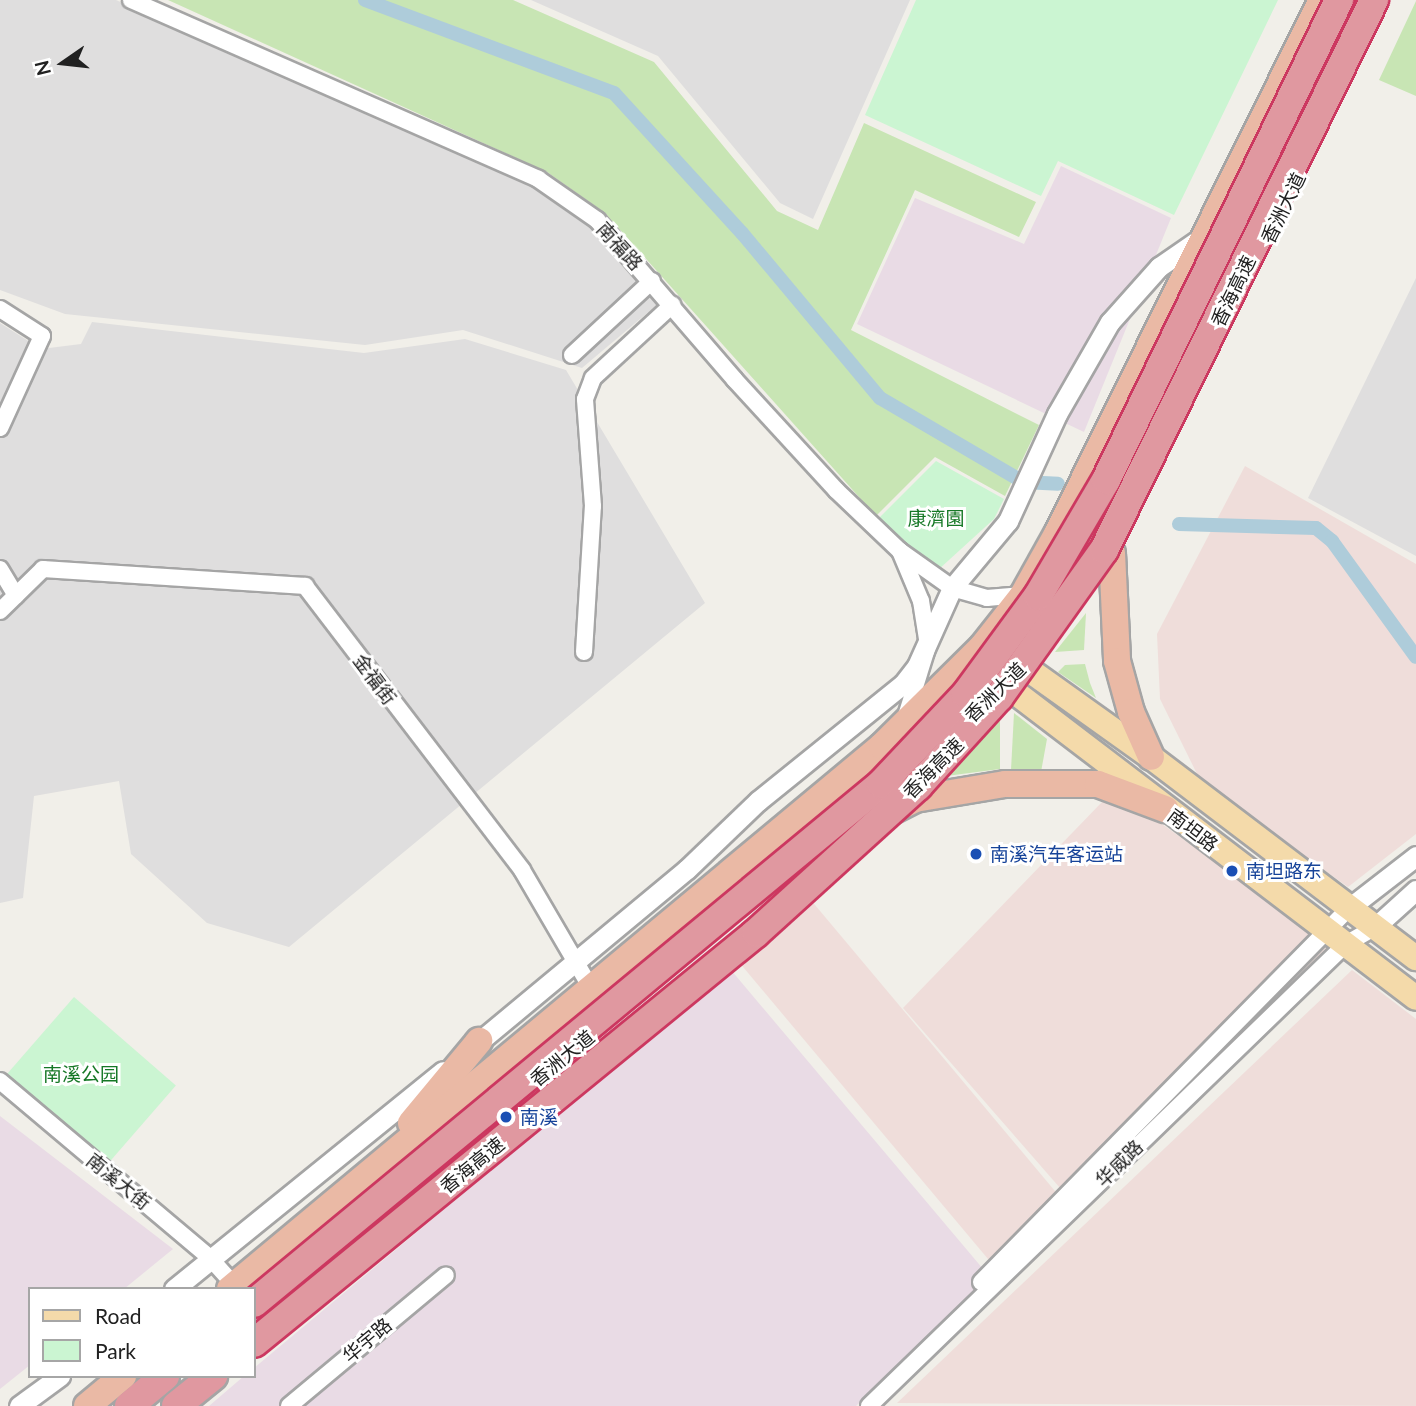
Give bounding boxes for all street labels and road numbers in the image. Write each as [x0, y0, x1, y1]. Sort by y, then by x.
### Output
street label: 香洲大道 [1256, 169, 1310, 247]
street label: 南福路 [592, 217, 648, 275]
street label: 香海高速 [1206, 252, 1260, 330]
street label: 金福街 [349, 649, 401, 709]
street label: 香洲大道 [960, 657, 1030, 727]
street label: 香海高速 [898, 733, 968, 803]
street label: 南坦路 [1163, 804, 1223, 856]
street label: 香洲大道 [525, 1025, 599, 1091]
street label: 香海高速 [435, 1132, 509, 1198]
street label: 华威路 [1091, 1135, 1147, 1191]
street label: 南溪大街 [82, 1148, 156, 1214]
street label: 华宇路 [338, 1313, 396, 1367]

